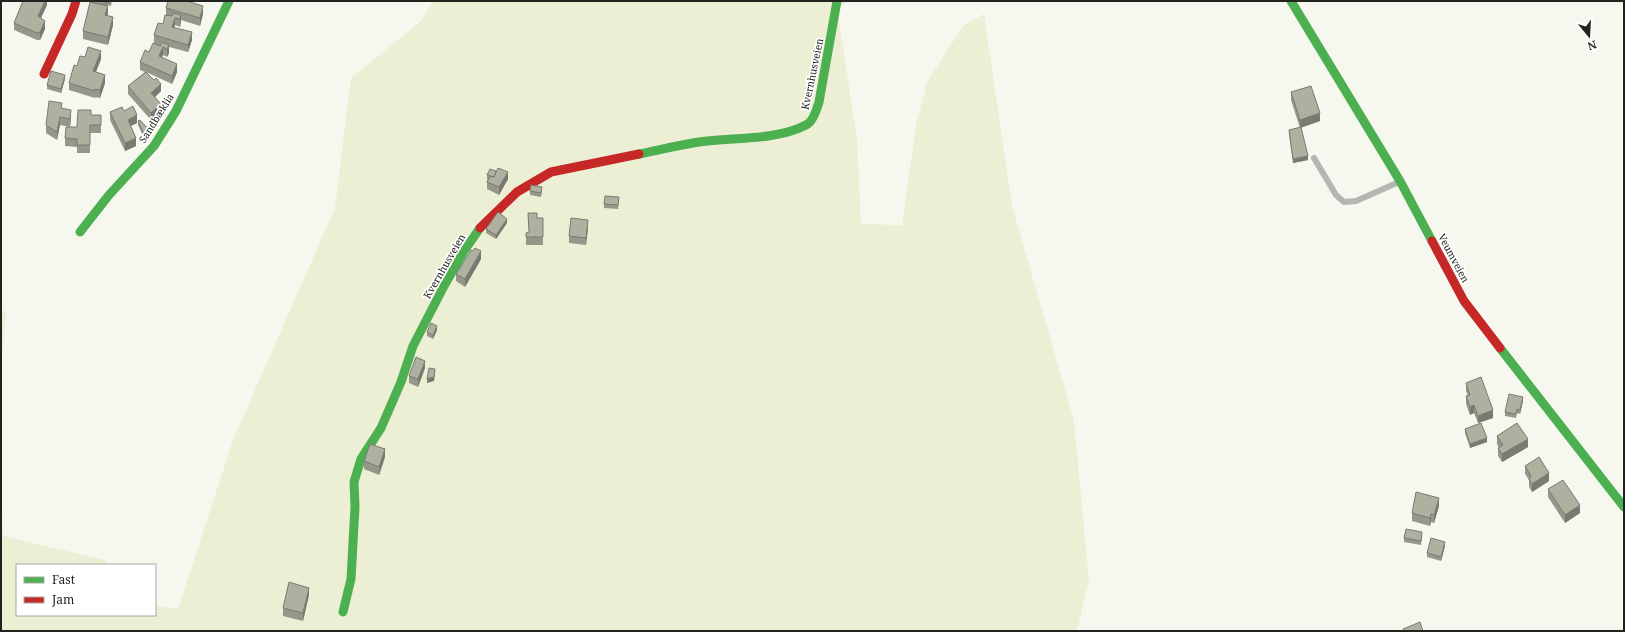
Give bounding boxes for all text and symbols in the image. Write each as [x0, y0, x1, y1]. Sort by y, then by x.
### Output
north arrow [1569, 16, 1609, 56]
street label: Kvernhusveien [798, 36, 827, 111]
text: N [1585, 38, 1599, 55]
street label: Sandbæklia [135, 90, 177, 145]
street label: Kvernhusveien [420, 231, 468, 301]
street label: Veumveien [1435, 231, 1473, 285]
legend [16, 564, 156, 616]
text: Fast [52, 571, 75, 588]
text: Jam [51, 591, 74, 608]

